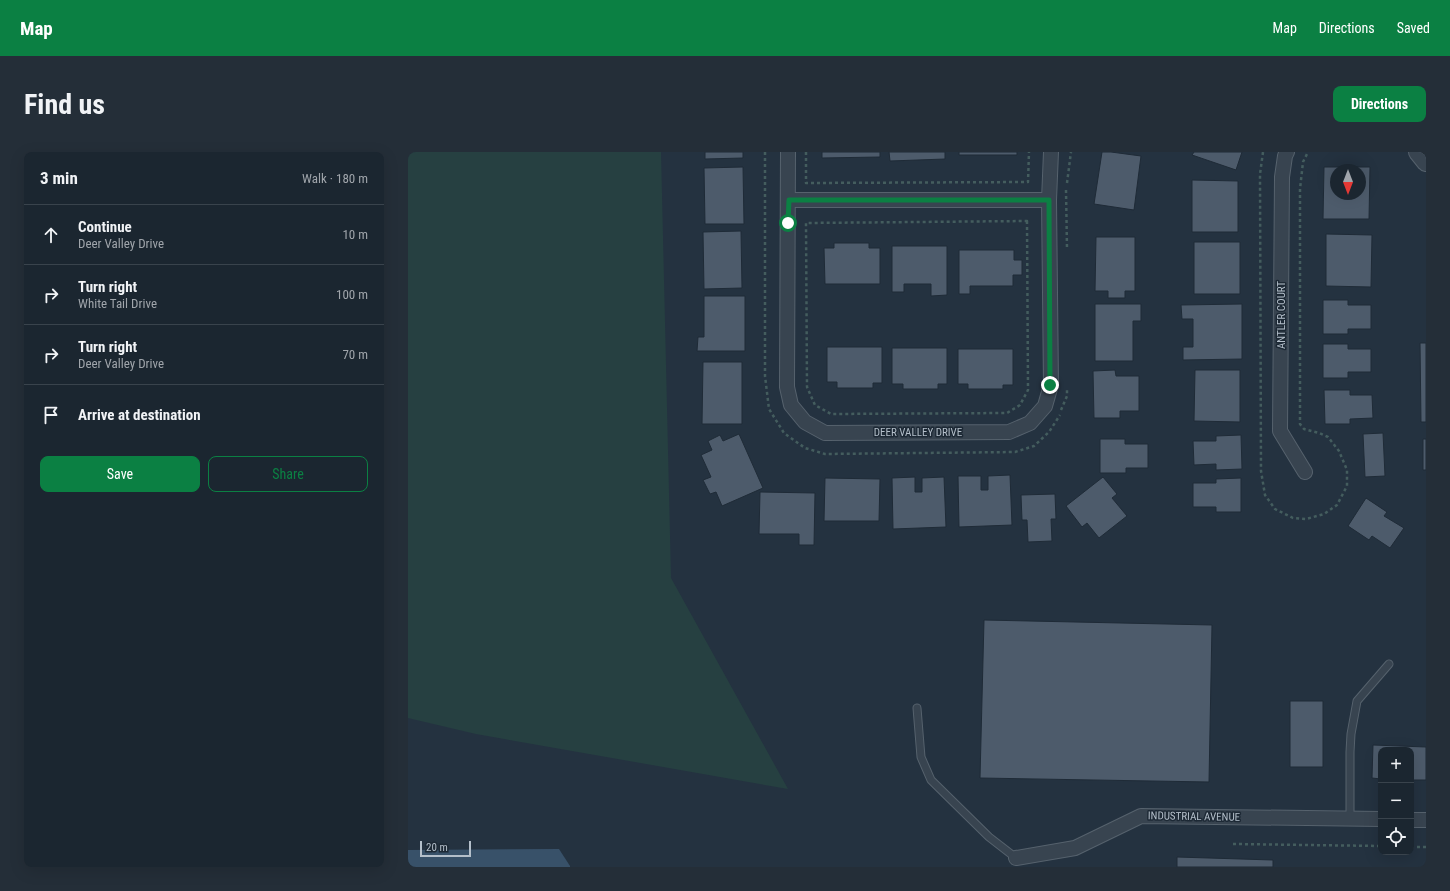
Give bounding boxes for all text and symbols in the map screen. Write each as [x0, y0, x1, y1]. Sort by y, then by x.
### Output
text: Map [20, 17, 53, 40]
text: Map [1273, 20, 1297, 36]
text: Directions [1319, 20, 1375, 36]
text: Saved [1397, 20, 1430, 36]
button: Directions [1333, 86, 1426, 122]
text: Find us [24, 88, 105, 121]
north arrow [1330, 164, 1366, 200]
text: 3 min [40, 168, 78, 188]
text: Walk · 180 m [302, 171, 368, 186]
route start [779, 214, 797, 232]
text: Continue [78, 218, 132, 236]
icon: ahead [40, 224, 62, 246]
text: 10 m [342, 227, 368, 242]
text: Deer Valley Drive [78, 236, 164, 251]
text: Turn right [78, 278, 137, 296]
street label: ANTLER COURT [1275, 281, 1288, 349]
icon: right [40, 284, 62, 306]
text: 100 m [336, 287, 368, 302]
text: White Tail Drive [78, 296, 157, 311]
text: Turn right [78, 338, 137, 356]
icon: right [40, 344, 62, 366]
text: 70 m [342, 347, 368, 362]
text: Deer Valley Drive [78, 356, 164, 371]
route end [1041, 376, 1059, 394]
icon: arrive [40, 404, 62, 426]
text: Arrive at destination [78, 406, 201, 424]
street label: DEER VALLEY DRIVE [874, 426, 963, 439]
button: Save [40, 456, 200, 492]
button: Share [208, 456, 368, 492]
map controls [1378, 747, 1414, 855]
button: + [1378, 747, 1414, 783]
button: − [1378, 783, 1414, 819]
street label: INDUSTRIAL AVENUE [1148, 809, 1241, 824]
button: locate [1378, 819, 1414, 855]
scale bar [420, 839, 471, 858]
text: 20 m [426, 841, 448, 854]

